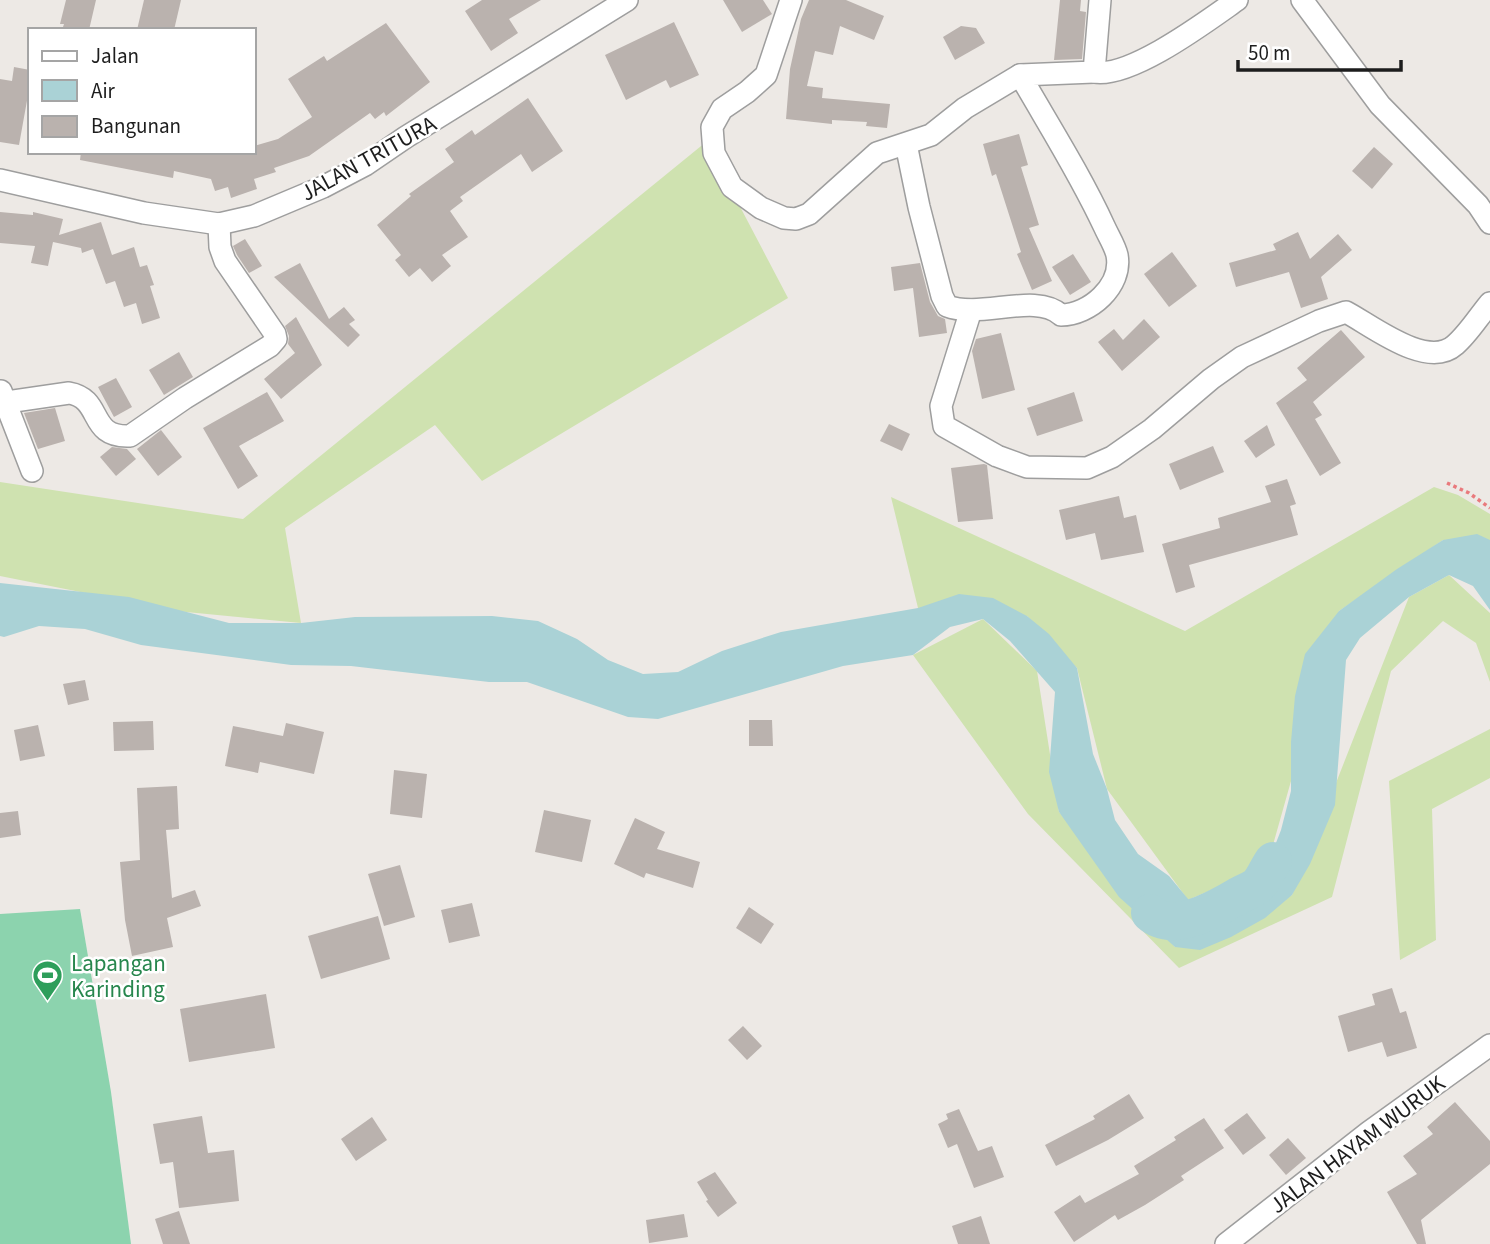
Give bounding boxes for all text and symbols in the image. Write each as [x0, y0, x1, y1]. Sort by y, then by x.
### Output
legend [28, 28, 256, 154]
scale bar [1238, 28, 1401, 72]
text: 50 m [1248, 38, 1290, 68]
text: Jalan [91, 41, 139, 71]
text: Air [91, 76, 116, 106]
street label: JALAN TRITURA [294, 107, 443, 209]
text: Bangunan [91, 111, 181, 141]
place label: Lapangan Karinding [71, 947, 166, 1006]
sports icon: Lapangan Karinding [31, 959, 65, 1003]
street label: JALAN HAYAM WURUK [1263, 1067, 1453, 1222]

